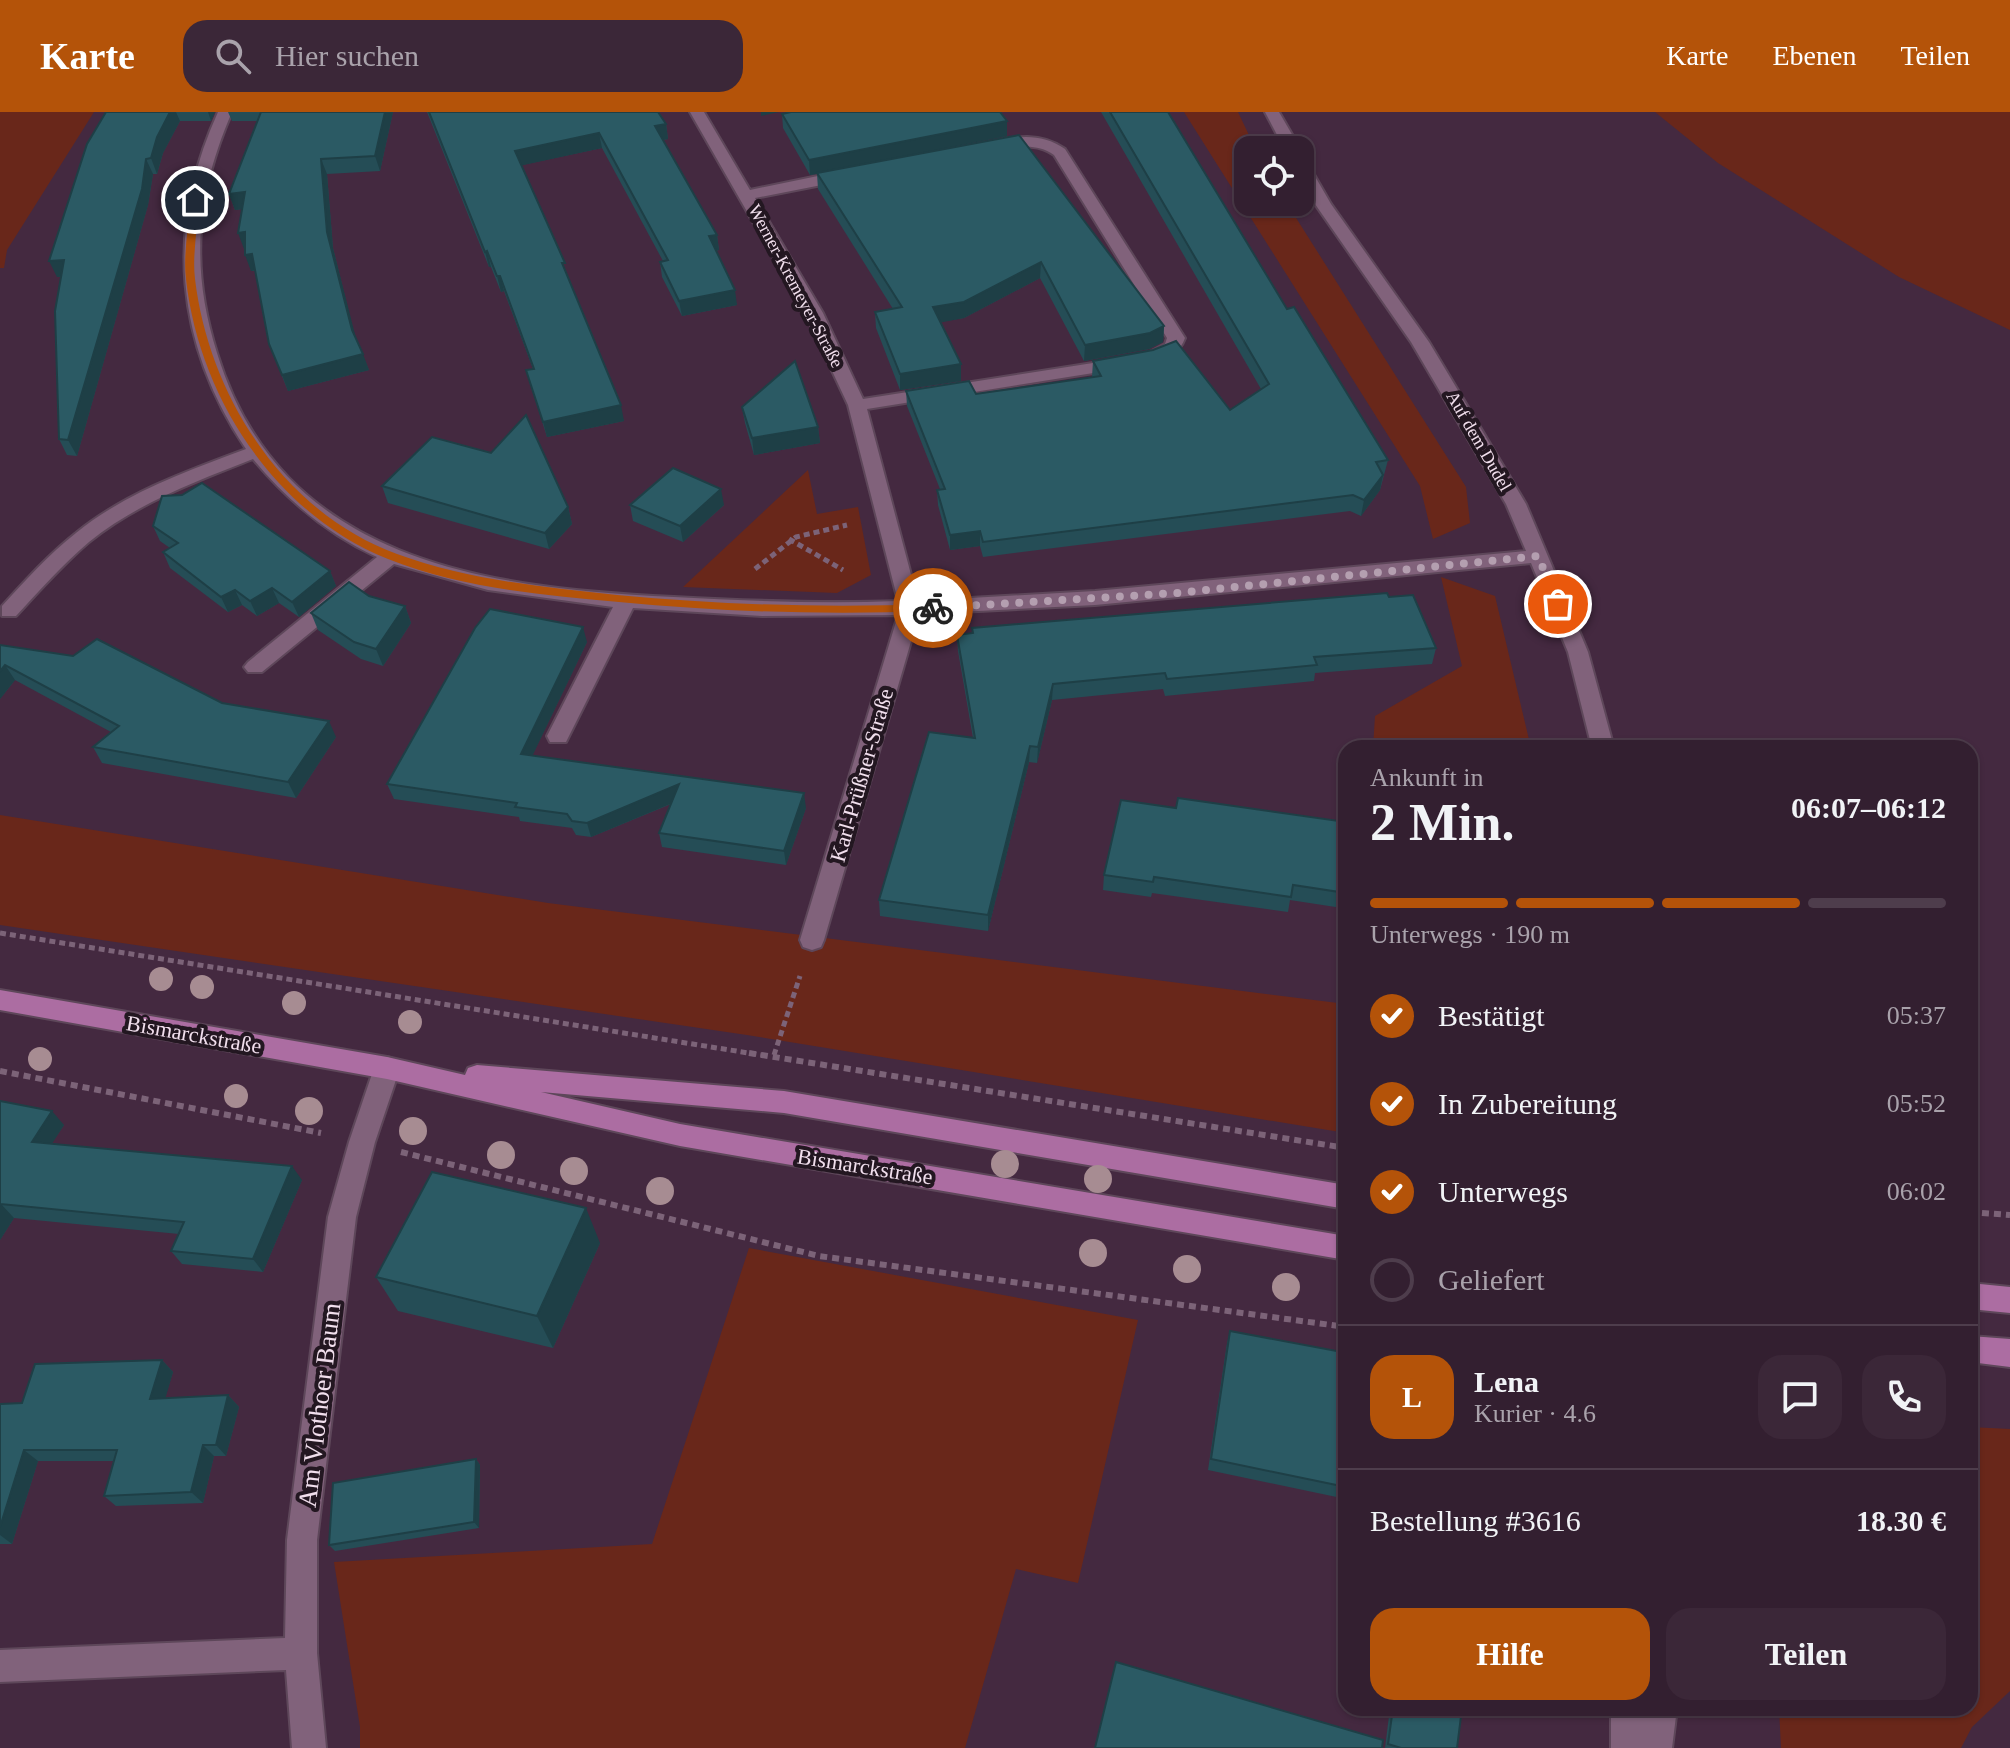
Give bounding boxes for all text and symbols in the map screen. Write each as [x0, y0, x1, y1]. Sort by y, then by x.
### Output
search box [183, 20, 743, 92]
icon: search [211, 34, 255, 78]
text: Karte [40, 35, 135, 77]
text: Hier suchen [275, 39, 419, 72]
text: Karte [1666, 40, 1728, 71]
text: Ebenen [1772, 40, 1856, 71]
text: Teilen [1900, 40, 1970, 71]
map controls [1234, 136, 1314, 216]
button: locate [1234, 136, 1314, 216]
pin [161, 166, 229, 234]
icon: home [173, 178, 217, 222]
street label: Werner-Kremeyer-Straße [745, 201, 847, 371]
street label: Auf dem Dudel [1442, 388, 1516, 494]
courier [893, 568, 973, 648]
pin [1524, 570, 1592, 638]
icon: bag [1536, 582, 1580, 626]
icon: bike [911, 586, 955, 630]
street label: Karl-Prüßner-Straße [825, 686, 898, 865]
text: Ankunft in [1370, 763, 1483, 792]
text: 06:07–06:12 [1791, 791, 1946, 824]
text: 2 Min. [1370, 794, 1514, 851]
text: Unterwegs · 190 m [1370, 920, 1570, 949]
icon: check [1370, 994, 1414, 1038]
text: Bestätigt [1438, 999, 1545, 1032]
text: 05:37 [1887, 1001, 1946, 1030]
street label: Bismarckstraße [124, 1010, 263, 1059]
icon: check [1370, 1082, 1414, 1126]
text: In Zubereitung [1438, 1087, 1617, 1120]
text: 05:52 [1887, 1089, 1946, 1118]
street label: Bismarckstraße [795, 1143, 934, 1190]
icon: check [1370, 1170, 1414, 1214]
text: Unterwegs [1438, 1175, 1568, 1208]
text: 06:02 [1887, 1177, 1946, 1206]
text: Geliefert [1438, 1263, 1545, 1296]
street label: Am Vlothoer Baum [293, 1301, 346, 1509]
button: chat [1758, 1355, 1842, 1439]
button: phone [1862, 1355, 1946, 1439]
text: Lena [1474, 1365, 1539, 1398]
text: L [1402, 1380, 1422, 1413]
text: Kurier · 4.6 [1474, 1399, 1596, 1428]
text: Bestellung #3616 [1370, 1504, 1581, 1537]
text: 18.30 € [1856, 1504, 1946, 1537]
button: Hilfe [1370, 1608, 1650, 1700]
button: Teilen [1666, 1608, 1946, 1700]

